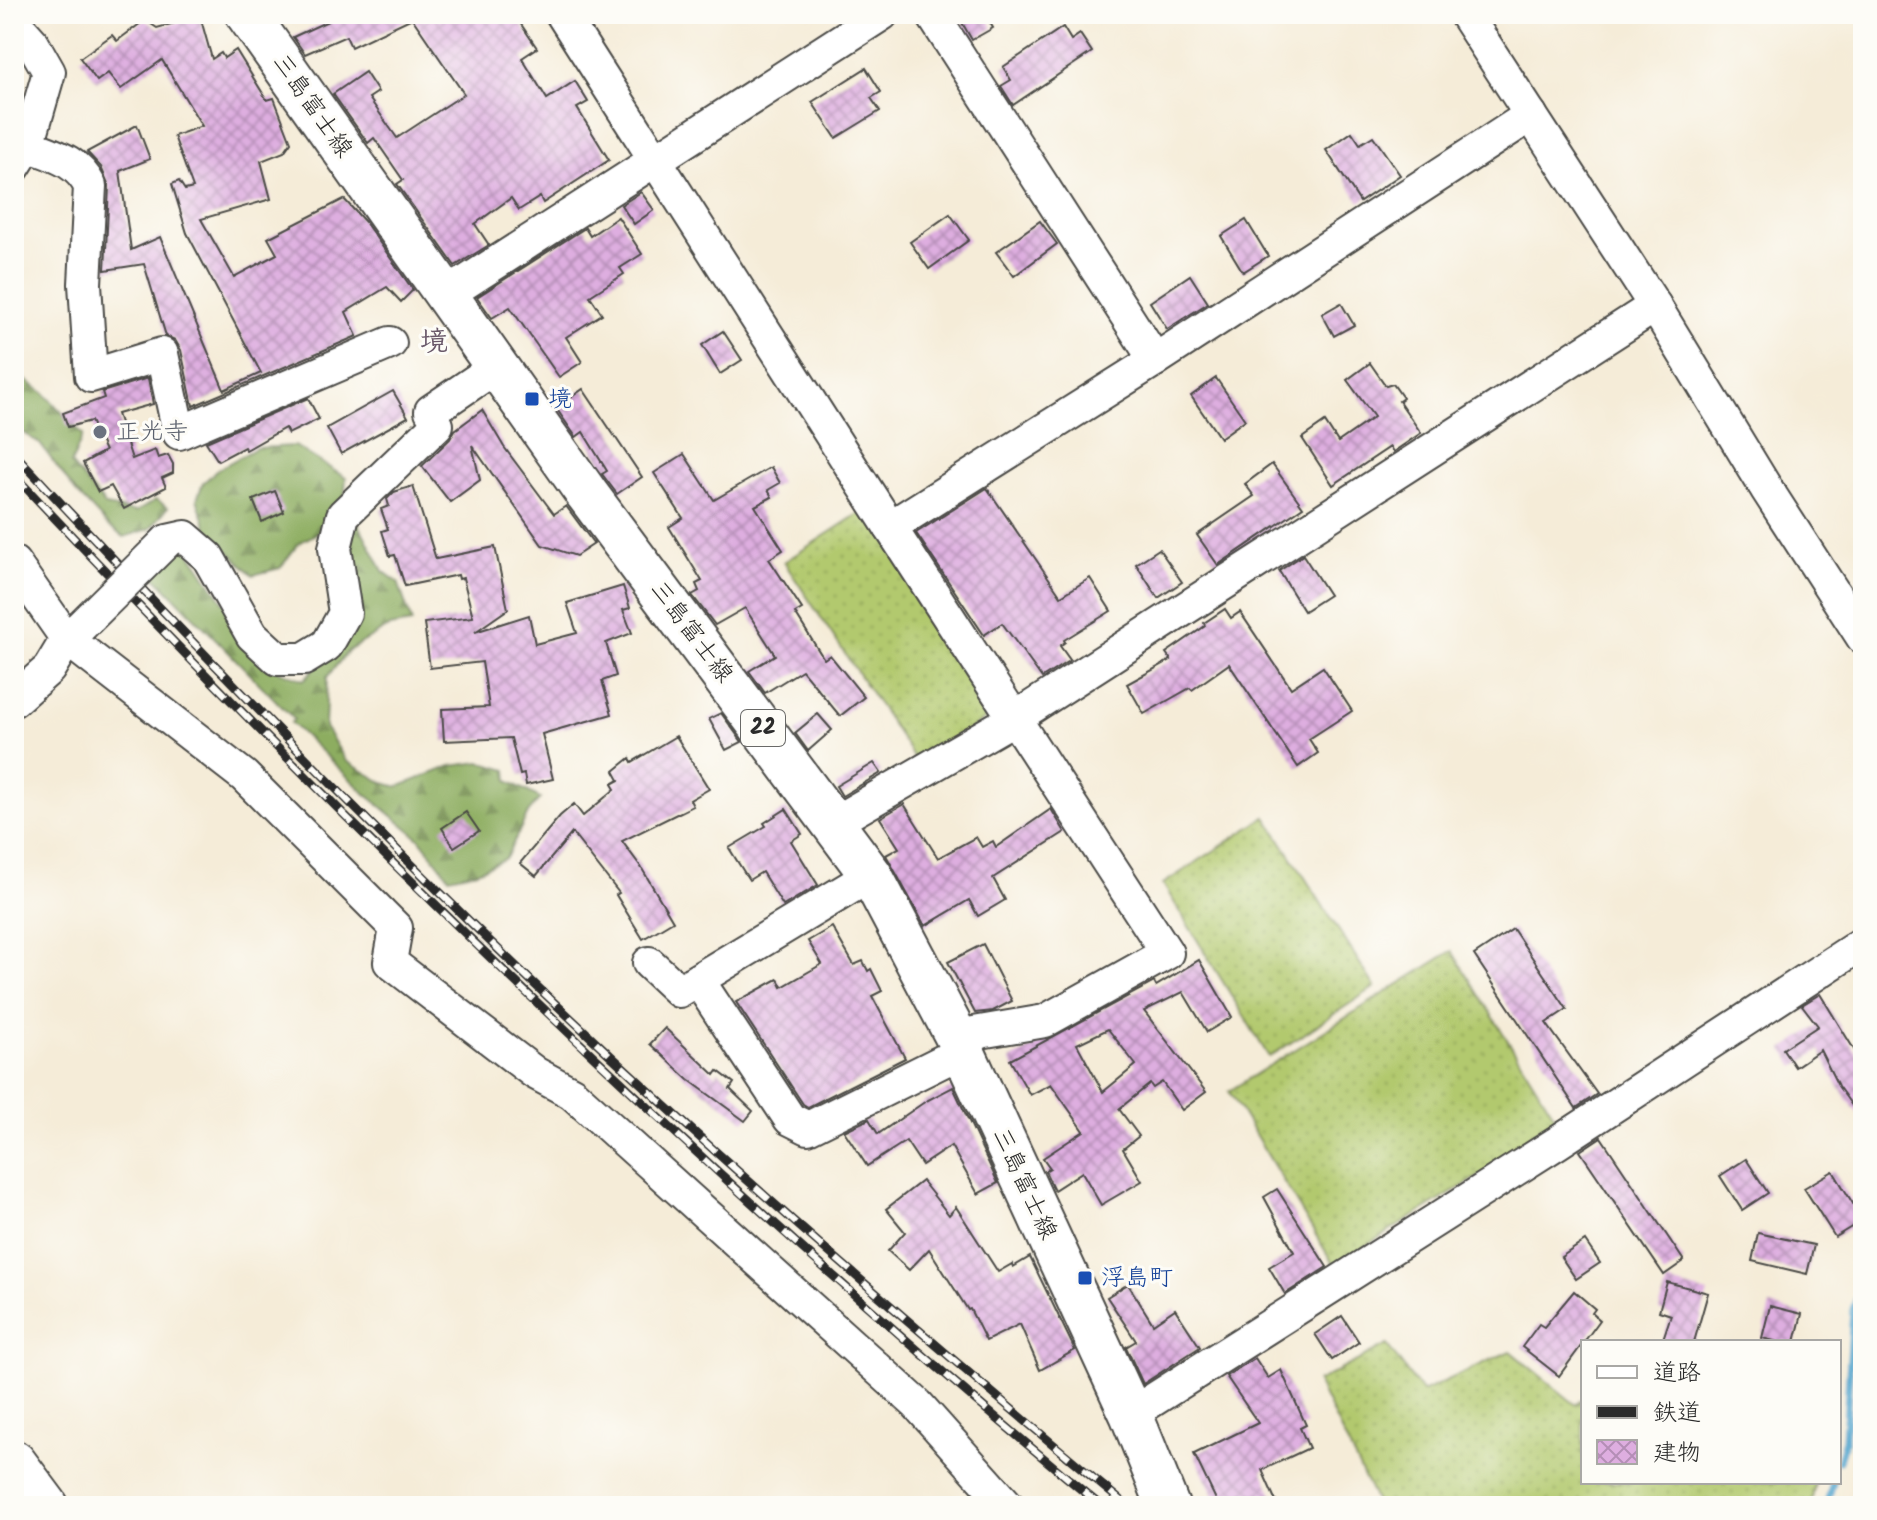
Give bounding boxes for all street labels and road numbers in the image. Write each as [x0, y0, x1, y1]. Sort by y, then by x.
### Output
street label: 三島富士線 [262, 46, 362, 166]
street label: 三島富士線 [639, 572, 743, 692]
road number: 22 [741, 710, 785, 746]
street label: 三島富士線 [981, 1121, 1067, 1247]

